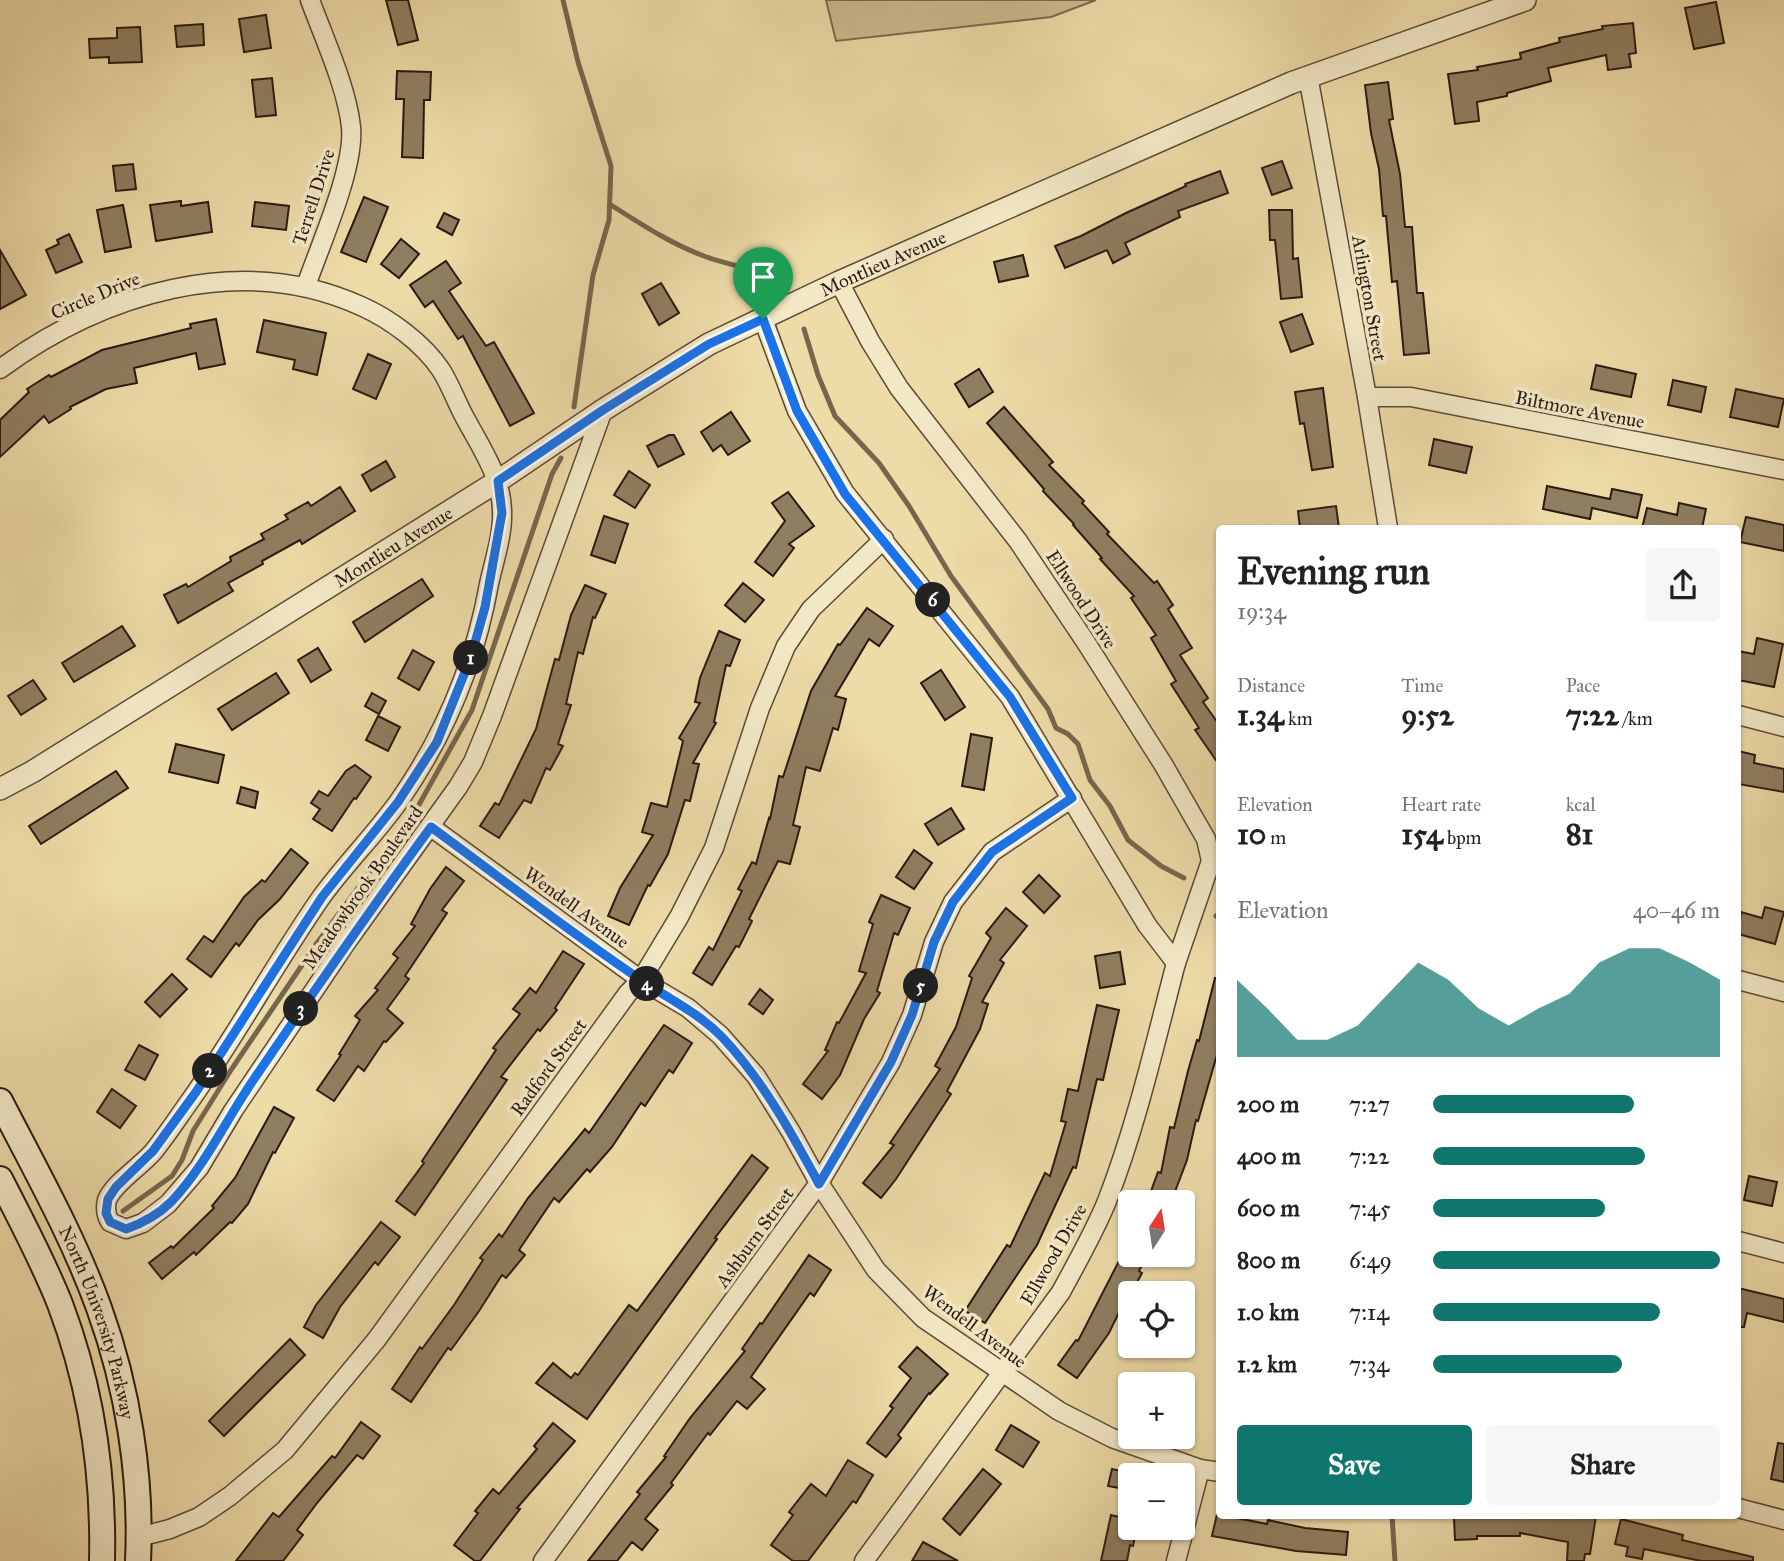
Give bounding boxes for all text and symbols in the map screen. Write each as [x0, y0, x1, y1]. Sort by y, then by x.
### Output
street label: Terrell Drive [287, 146, 340, 248]
street label: Montlieu Avenue [816, 225, 950, 301]
street label: Arlington Street [1346, 232, 1392, 363]
pin [733, 247, 793, 319]
icon: arrive [744, 258, 782, 296]
street label: Circle Drive [47, 266, 143, 324]
street label: Biltmore Avenue [1513, 386, 1647, 433]
street label: Montlieu Avenue [330, 501, 457, 593]
street label: Ellwood Drive [1041, 546, 1122, 653]
text: Evening run [1237, 548, 1430, 594]
button: share [1646, 548, 1720, 622]
pin: 6 [916, 582, 950, 618]
text: 6 [928, 588, 937, 611]
text: 19:34 [1237, 597, 1286, 625]
pin: 1 [454, 640, 489, 676]
text: 1 [467, 646, 474, 669]
text: Distance [1237, 674, 1305, 697]
text: Time [1401, 674, 1443, 697]
text: Pace [1566, 674, 1600, 697]
text: 1.34 [1237, 697, 1284, 733]
text: 9:52 [1401, 697, 1454, 733]
text: 7:22 [1566, 697, 1619, 733]
text: km [1284, 707, 1313, 730]
text: /km [1619, 707, 1653, 730]
text: Elevation [1237, 793, 1312, 816]
text: Heart rate [1401, 793, 1481, 816]
text: kcal [1566, 793, 1596, 816]
street label: Meadowbrook Boulevard [297, 801, 428, 973]
text: 10 [1237, 816, 1266, 852]
text: 154 [1401, 816, 1443, 852]
text: 81 [1566, 816, 1593, 852]
text: m [1266, 826, 1286, 849]
text: bpm [1443, 826, 1482, 849]
street label: Wendell Avenue [520, 862, 634, 953]
text: Elevation [1237, 896, 1328, 924]
text: 40–46 m [1633, 896, 1720, 924]
pin: 4 [630, 967, 664, 1002]
pin: 5 [904, 968, 939, 1004]
text: 4 [641, 972, 652, 995]
text: 5 [916, 974, 925, 997]
pin: 3 [284, 992, 318, 1026]
text: 3 [297, 997, 304, 1020]
street label: Radford Street [505, 1014, 592, 1120]
pin: 2 [192, 1054, 228, 1088]
text: 2 [205, 1059, 214, 1082]
text: 200 m [1237, 1090, 1299, 1118]
text: 7:27 [1349, 1090, 1390, 1118]
text: 400 m [1237, 1142, 1301, 1170]
text: 7:22 [1349, 1142, 1390, 1170]
street label: Ashburn Street [710, 1182, 799, 1293]
north arrow [1118, 1190, 1195, 1267]
map controls [1118, 1190, 1195, 1540]
text: 600 m [1237, 1194, 1300, 1222]
text: 7:45 [1349, 1194, 1391, 1222]
street label: Ellwood Drive [1015, 1199, 1092, 1309]
street label: North University Parkway [54, 1222, 140, 1422]
text: 800 m [1237, 1246, 1300, 1274]
text: 6:49 [1349, 1246, 1392, 1274]
street label: Wendell Avenue [918, 1280, 1031, 1373]
button: locate [1118, 1281, 1195, 1358]
text: 1.0 km [1237, 1298, 1299, 1326]
text: 7:14 [1349, 1298, 1389, 1326]
text: 1.2 km [1237, 1350, 1297, 1378]
text: 7:34 [1349, 1350, 1389, 1378]
button: + [1118, 1372, 1195, 1449]
button: Save [1237, 1425, 1472, 1505]
button: Share [1486, 1425, 1720, 1505]
button: − [1118, 1463, 1195, 1540]

